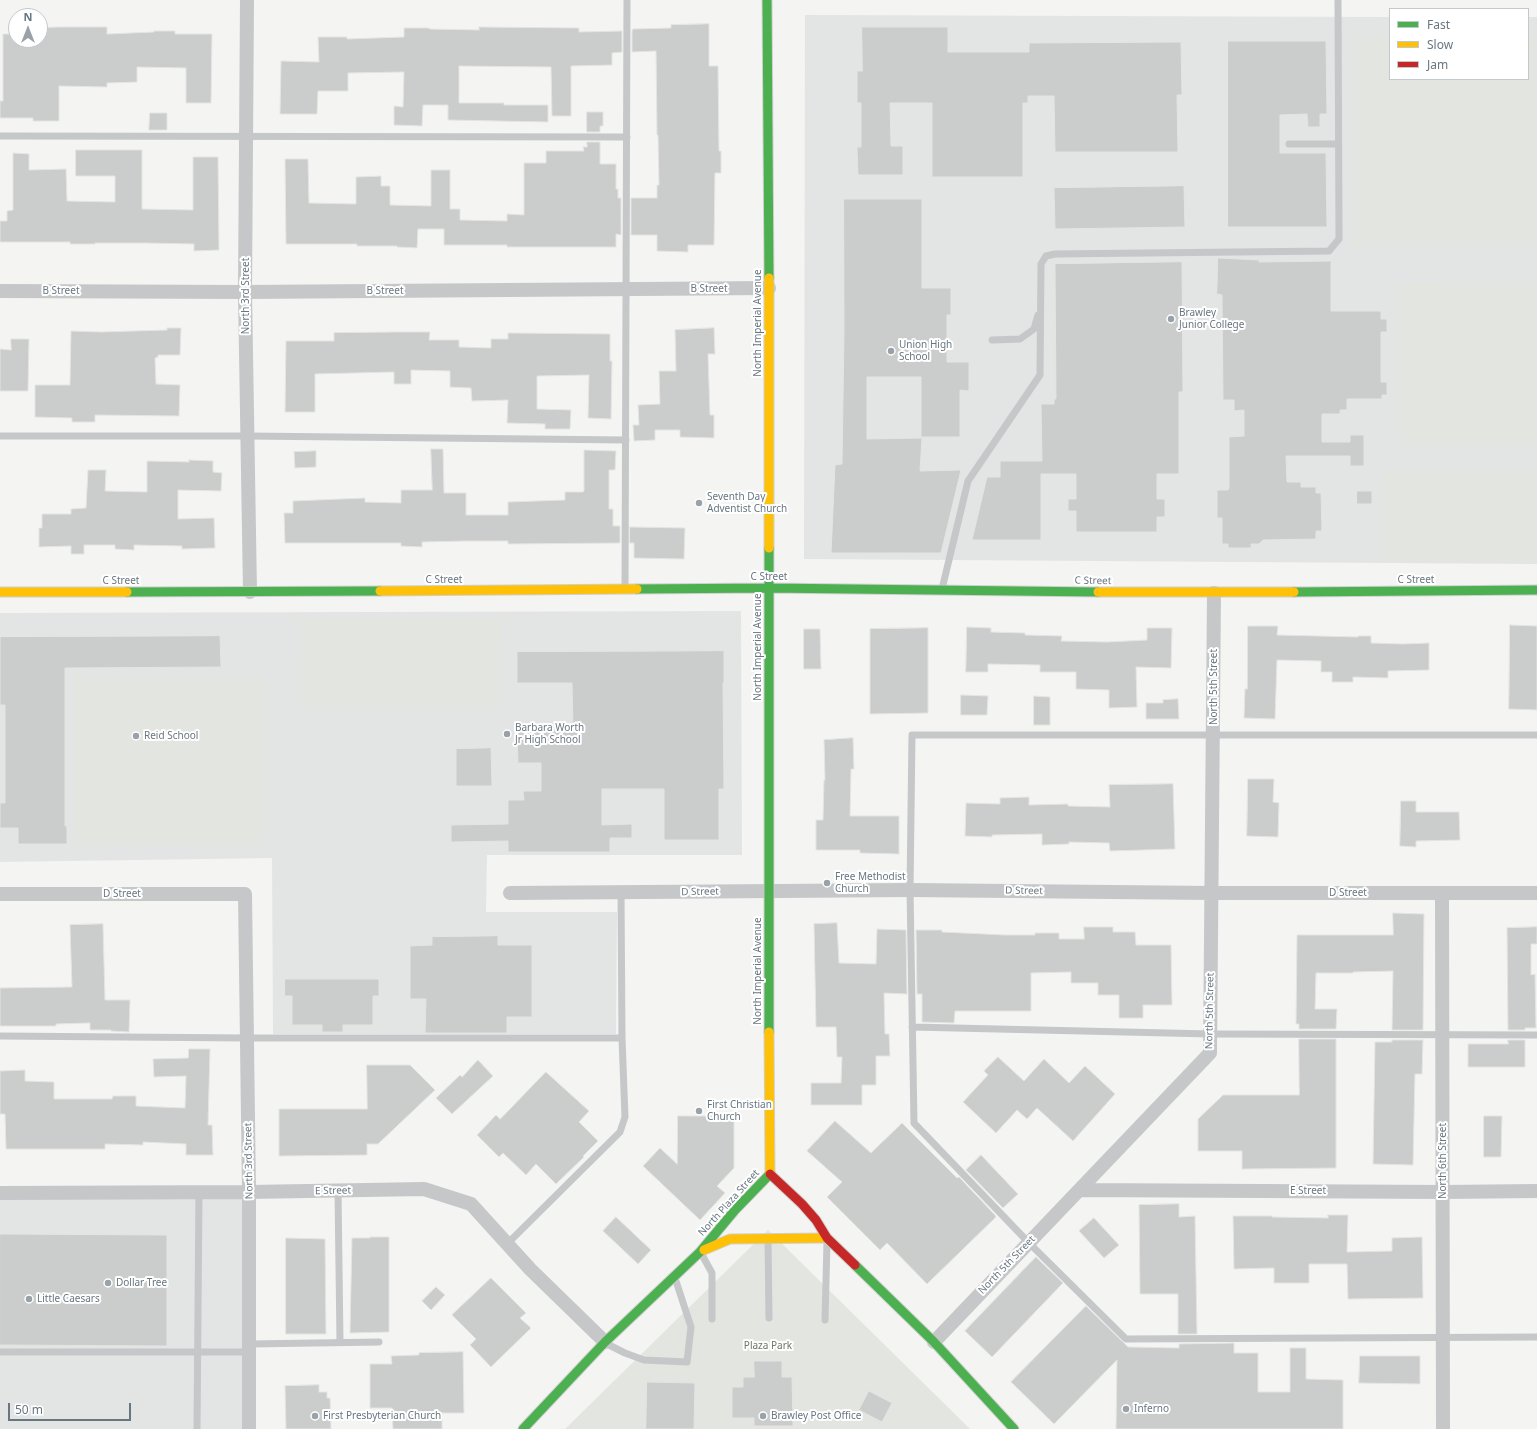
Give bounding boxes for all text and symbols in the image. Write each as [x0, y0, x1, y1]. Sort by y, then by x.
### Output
north arrow [8, 8, 48, 48]
legend [1389, 8, 1529, 80]
text: N [24, 9, 32, 24]
text: Fast [1427, 16, 1450, 33]
text: Slow [1427, 36, 1453, 53]
text: Jam [1427, 56, 1448, 73]
street label: North 3rd Street [240, 258, 252, 334]
street label: North Imperial Avenue [752, 269, 764, 377]
street label: B Street [690, 283, 728, 295]
street label: B Street [42, 285, 80, 297]
street label: B Street [366, 285, 404, 297]
place label: Brawley Junior College [1179, 307, 1244, 330]
marker: Brawley Junior College [1166, 314, 1176, 324]
place label: Union High School [899, 339, 952, 362]
marker: Union High School [886, 346, 896, 356]
place label: Seventh Day Adventist Church [707, 491, 787, 514]
marker: Seventh Day Adventist Church [694, 498, 704, 508]
street label: C Street [751, 571, 787, 583]
street label: C Street [426, 574, 462, 586]
street label: C Street [1398, 574, 1434, 586]
street label: C Street [103, 575, 139, 587]
street label: C Street [1074, 575, 1112, 587]
street label: North Imperial Avenue [752, 593, 764, 701]
street label: North 5th Street [1208, 649, 1220, 725]
place label: Barbara Worth Jr High School [515, 722, 584, 746]
marker: Barbara Worth Jr High School [502, 729, 512, 739]
place label: Reid School [144, 730, 198, 742]
marker: Reid School [131, 731, 141, 741]
place label: Free Methodist Church [835, 871, 906, 894]
marker: Free Methodist Church [822, 878, 832, 888]
street label: D Street [1005, 885, 1043, 897]
street label: D Street [681, 886, 719, 898]
street label: D Street [1329, 887, 1367, 899]
street label: D Street [103, 888, 141, 900]
street label: North Imperial Avenue [752, 917, 764, 1025]
street label: North 5th Street [1203, 973, 1217, 1049]
place label: First Christian Church [707, 1099, 772, 1122]
marker: First Christian Church [694, 1106, 704, 1116]
street label: North 3rd Street [242, 1123, 256, 1199]
street label: North 6th Street [1437, 1123, 1449, 1199]
street label: North Plaza Street [696, 1167, 762, 1239]
street label: E Street [315, 1185, 351, 1197]
street label: E Street [1290, 1185, 1326, 1197]
street label: North 5th Street [976, 1233, 1038, 1297]
place label: Dollar Tree [116, 1277, 167, 1289]
marker: Dollar Tree [103, 1278, 113, 1288]
place label: Little Caesars [37, 1293, 100, 1305]
marker: Little Caesars [24, 1294, 34, 1304]
park label: Plaza Park [744, 1340, 792, 1352]
scale bar [10, 1395, 133, 1421]
text: 50 m [15, 1401, 43, 1418]
place label: Inferno [1134, 1403, 1169, 1415]
marker: Inferno [1121, 1404, 1131, 1414]
place label: First Presbyterian Church [323, 1410, 441, 1422]
place label: Brawley Post Office [771, 1410, 861, 1422]
marker: First Presbyterian Church [310, 1411, 320, 1421]
marker: Brawley Post Office [758, 1411, 768, 1421]

